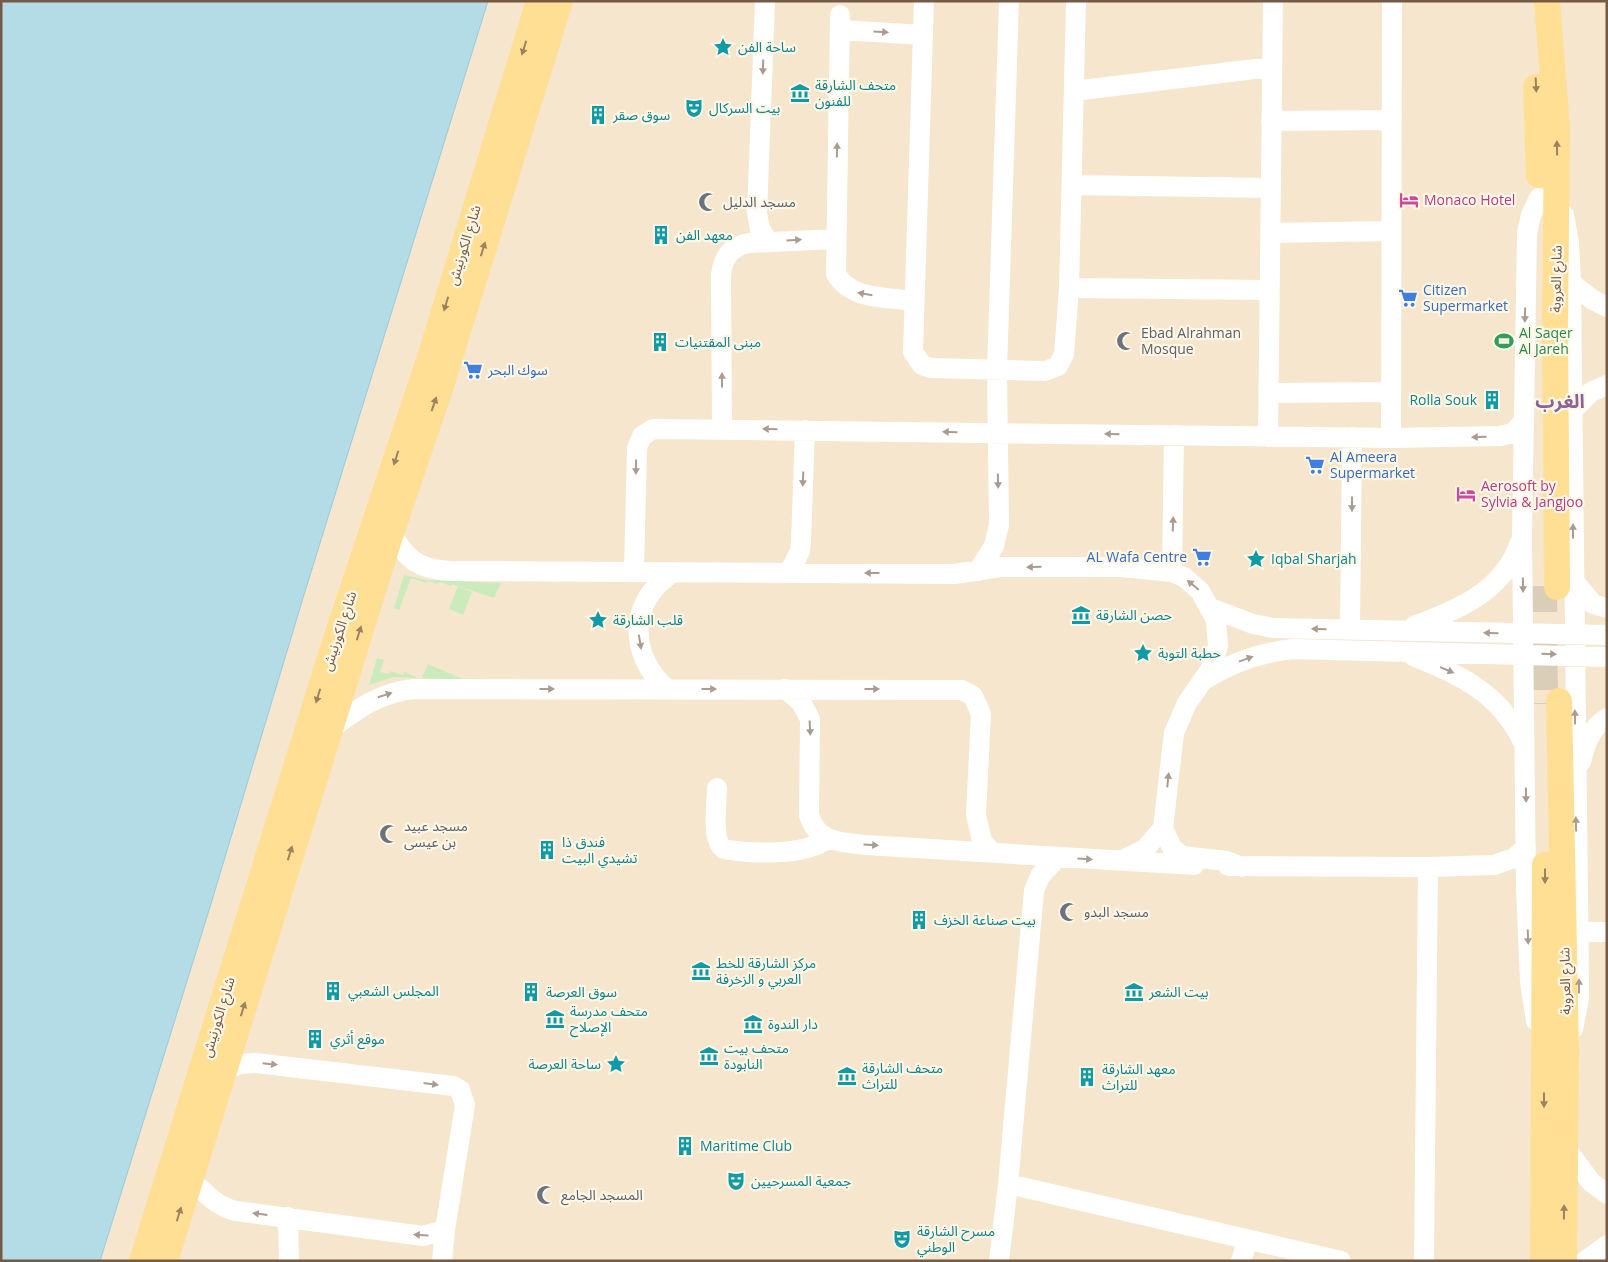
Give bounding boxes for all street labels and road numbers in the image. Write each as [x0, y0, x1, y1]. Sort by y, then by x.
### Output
street label: شارع الكورنيش [442, 202, 487, 288]
street label: شارع العروبة [1545, 245, 1568, 313]
street label: شارع الكورنيش [317, 588, 362, 674]
street label: شارع العروبة [1554, 947, 1577, 1015]
street label: شارع الكورنيش [196, 974, 241, 1060]

